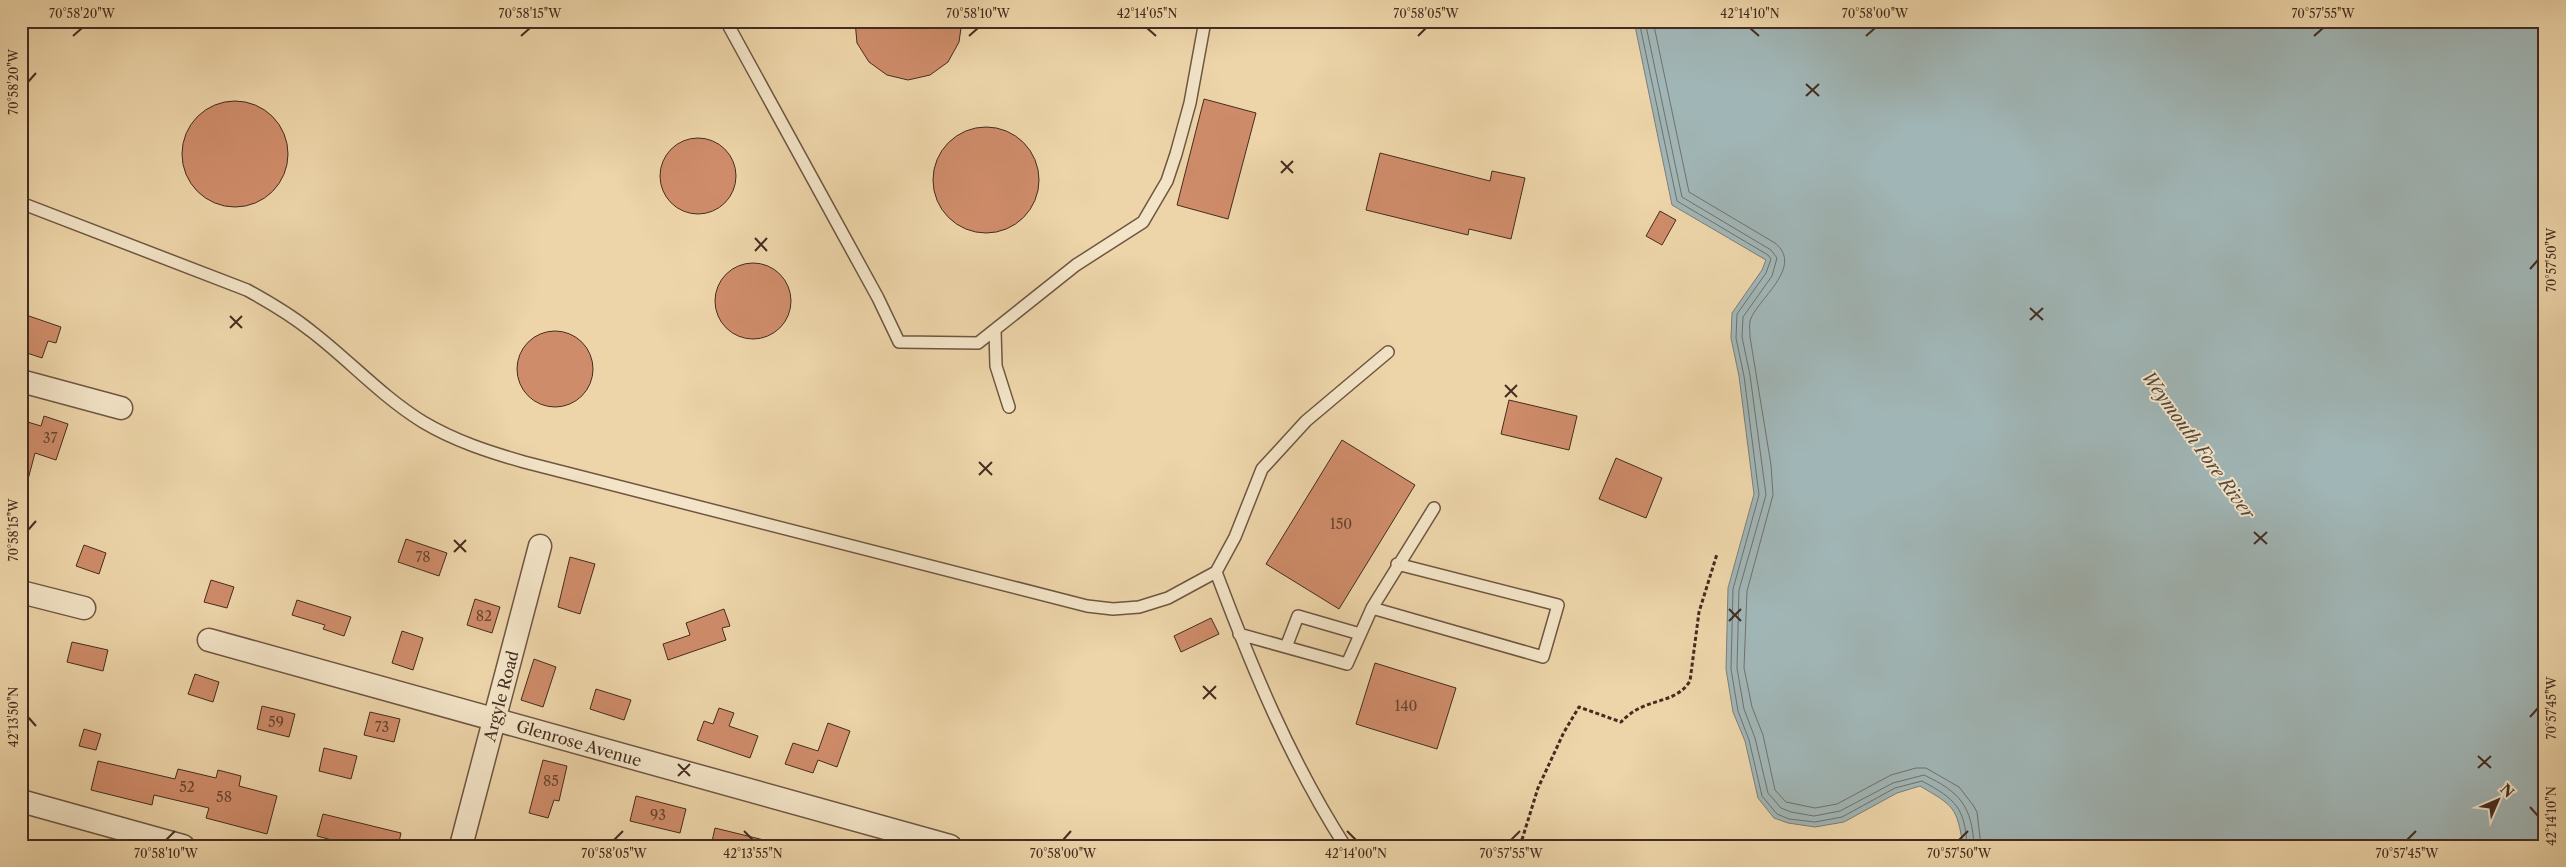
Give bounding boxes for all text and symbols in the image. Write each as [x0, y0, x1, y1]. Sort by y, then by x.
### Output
text: 70°58'20"W [49, 6, 116, 21]
text: 70°58'15"W [499, 6, 562, 21]
text: 70°58'10"W [946, 6, 1011, 21]
text: 42°14'05"N [1117, 6, 1177, 21]
text: 70°58'05"W [1393, 6, 1460, 21]
text: 42°14'10"N [1720, 6, 1780, 21]
text: 70°58'00"W [1842, 6, 1909, 21]
text: 70°57'55"W [2291, 6, 2355, 21]
text: 70°58'20"W [6, 48, 21, 115]
text: 70°57'50"W [2544, 227, 2559, 292]
water label: Weymouth Fore River [2137, 367, 2260, 525]
house number: 37 [43, 429, 57, 447]
text: 70°58'15"W [6, 498, 21, 561]
house number: 150 [1330, 515, 1352, 533]
house number: 78 [415, 548, 431, 566]
house number: 82 [476, 607, 492, 625]
street label: Argyle Road [479, 648, 523, 745]
text: 70°57'45"W [2544, 676, 2559, 739]
text: 42°13'50"N [6, 687, 21, 747]
house number: 140 [1395, 697, 1418, 715]
house number: 59 [268, 713, 284, 731]
street label: Glenrose Avenue [514, 716, 644, 770]
house number: 73 [375, 718, 389, 736]
house number: 85 [543, 772, 559, 790]
north arrow [2474, 774, 2524, 824]
house number: 52 [179, 778, 195, 796]
text: N [2497, 780, 2518, 801]
text: 42°14'10"N [2544, 786, 2559, 846]
house number: 58 [216, 788, 232, 806]
house number: 93 [650, 806, 666, 824]
text: 70°58'10"W [134, 846, 199, 861]
text: 70°58'05"W [581, 846, 648, 861]
text: 42°13'55"N [723, 846, 783, 861]
text: 70°58'00"W [1030, 846, 1097, 861]
text: 42°14'00"N [1325, 846, 1387, 861]
text: 70°57'55"W [1479, 846, 1543, 861]
text: 70°57'50"W [1927, 846, 1992, 861]
text: 70°57'45"W [2376, 846, 2439, 861]

